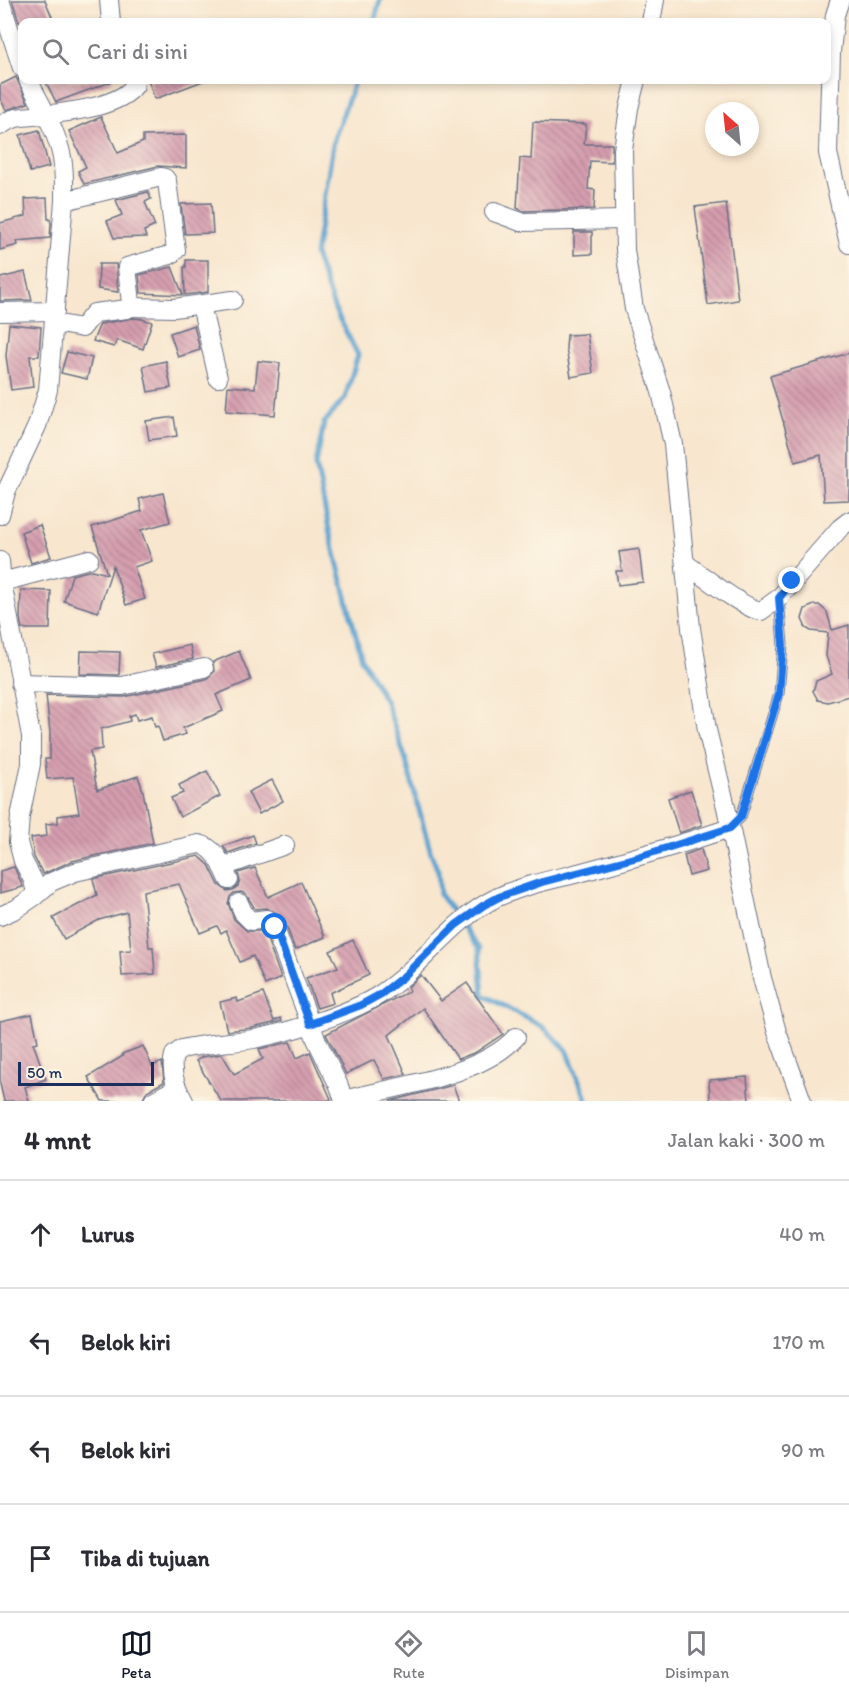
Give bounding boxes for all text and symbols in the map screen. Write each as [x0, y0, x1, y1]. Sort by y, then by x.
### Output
search box [18, 18, 831, 84]
icon: search [39, 35, 72, 68]
text: Cari di sini [87, 38, 188, 65]
north arrow [705, 102, 759, 156]
route end [778, 567, 804, 593]
route start [261, 913, 287, 939]
scale bar [18, 1059, 154, 1086]
text: 50 m [27, 1063, 62, 1082]
text: 4 mnt [24, 1124, 91, 1156]
text: Jalan kaki · 300 m [668, 1128, 825, 1152]
icon: ahead [24, 1218, 57, 1251]
text: Lurus [81, 1221, 135, 1248]
text: 40 m [779, 1222, 825, 1246]
icon: left [24, 1326, 57, 1359]
text: Belok kiri [81, 1329, 171, 1356]
text: 170 m [772, 1330, 825, 1354]
icon: left [24, 1434, 57, 1467]
text: Belok kiri [81, 1437, 171, 1464]
text: 90 m [781, 1438, 825, 1462]
icon: arrive [24, 1542, 57, 1575]
text: Tiba di tujuan [81, 1545, 210, 1572]
tab: Peta [120, 1627, 153, 1682]
tab: Rute [392, 1627, 425, 1682]
tab: Disimpan [665, 1627, 729, 1682]

